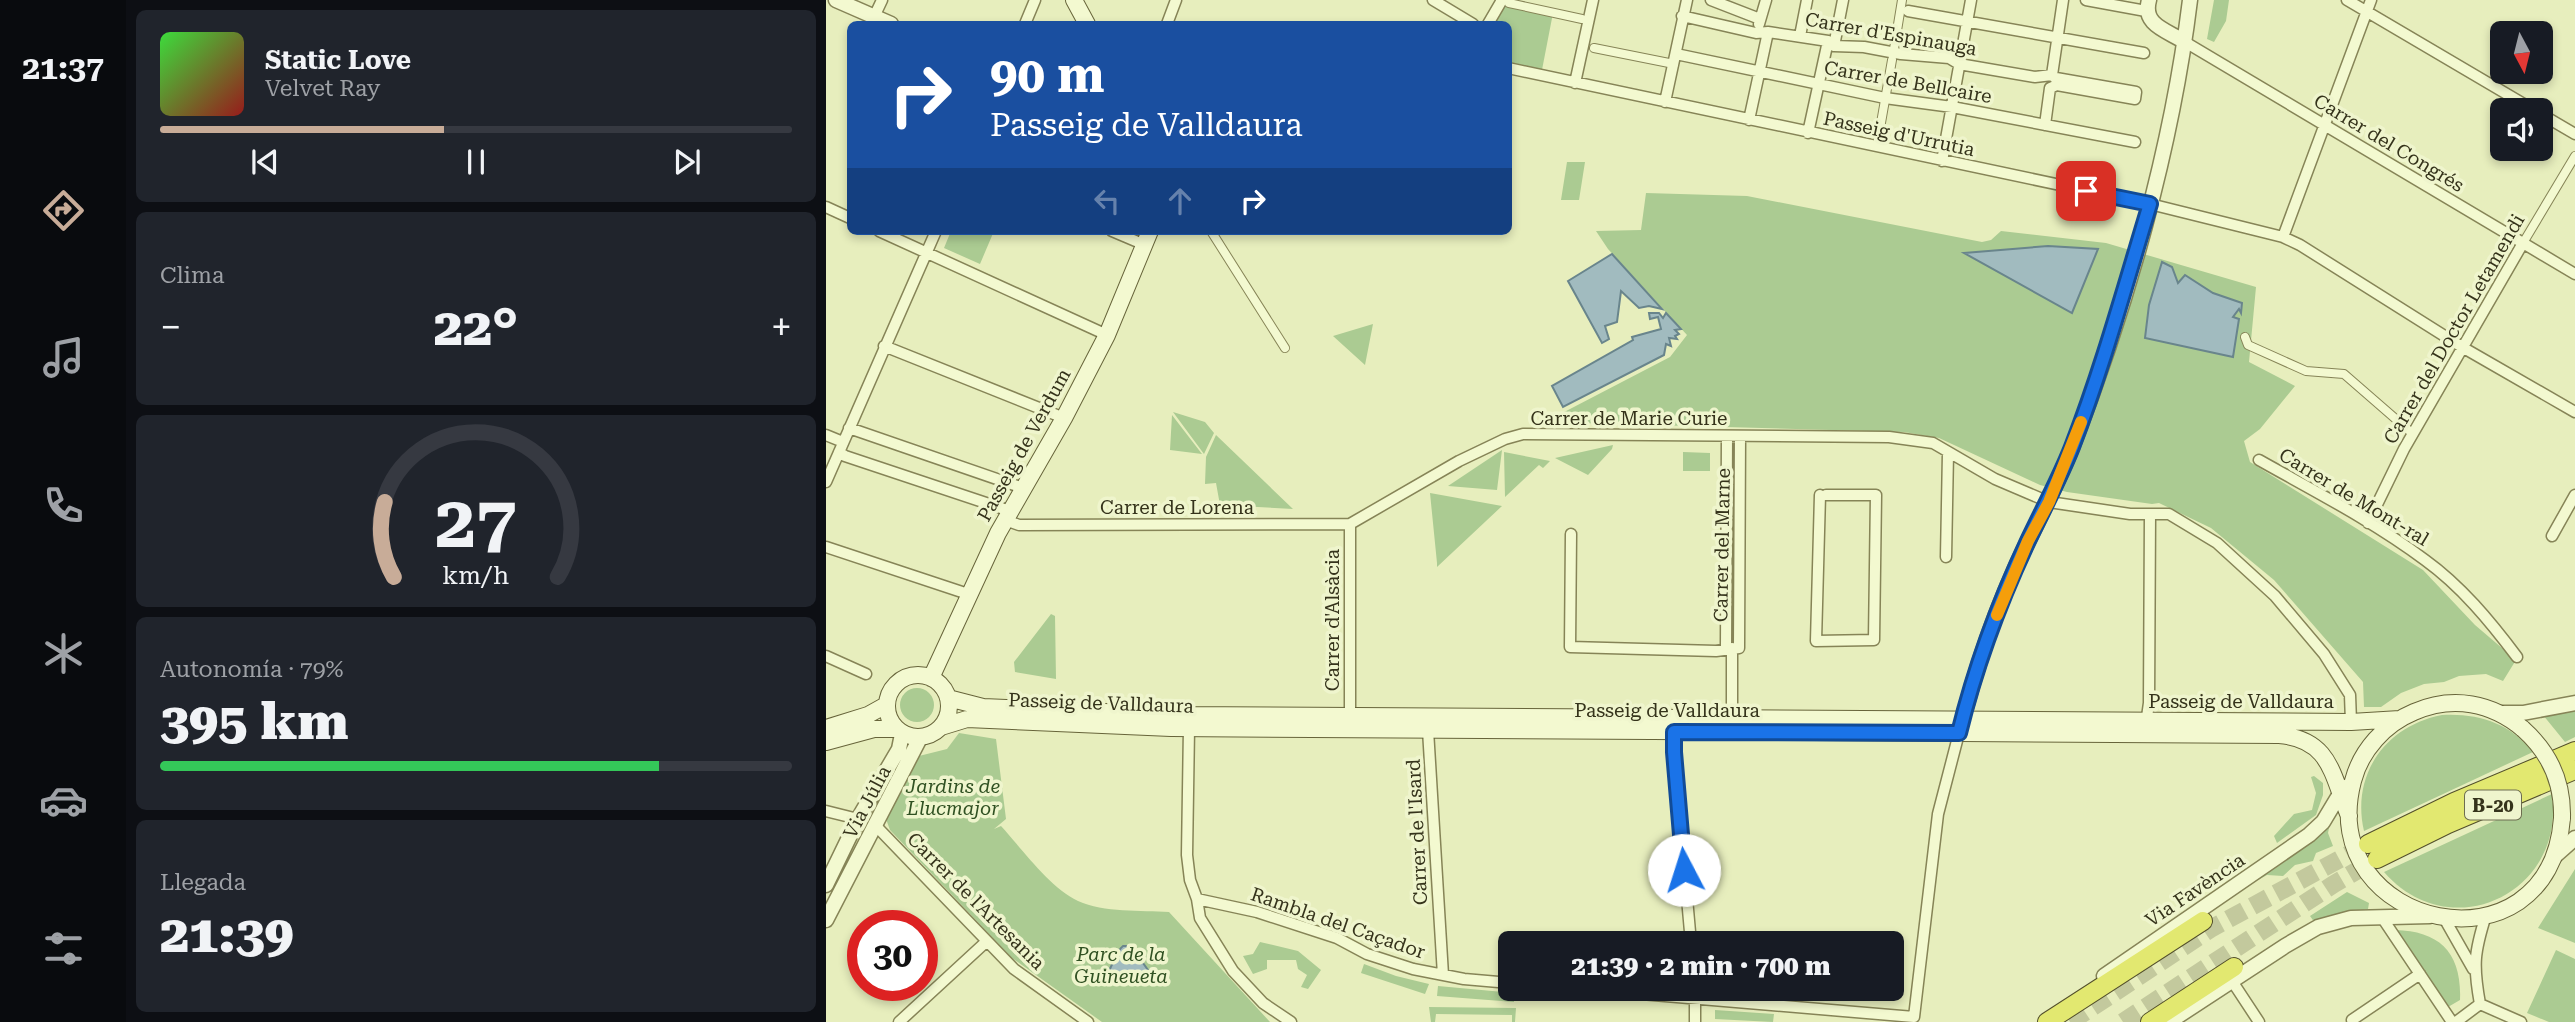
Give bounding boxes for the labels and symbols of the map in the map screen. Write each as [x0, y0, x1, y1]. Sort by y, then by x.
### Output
street label: Carrer d'Espinauga [1803, 8, 1979, 61]
north arrow [2490, 21, 2553, 84]
street label: Carrer de Bellcaire [1822, 56, 1994, 108]
street label: Carrer del Congrés [2310, 89, 2468, 197]
street label: Passeig d'Urrutia [1821, 107, 1977, 161]
pin [2056, 161, 2116, 221]
street label: Carrer del Doctor Letamendi [2379, 210, 2529, 448]
street label: Passeig de Verdum [972, 365, 1076, 525]
street label: Carrer de Marie Curie [1530, 407, 1728, 430]
street label: Carrer de Mont-ral [2275, 443, 2433, 551]
street label: Carrer del Marne [1709, 468, 1735, 622]
street label: Carrer de Lorena [1100, 496, 1255, 519]
street label: Carrer d'Alsàcia [1321, 548, 1344, 691]
street label: Passeig de Valldaura [1008, 688, 1195, 718]
street label: Passeig de Valldaura [2148, 690, 2335, 713]
street label: Passeig de Valldaura [1574, 699, 1761, 722]
street label: Carrer de l'Isard [1402, 758, 1432, 906]
street label: Via Júlia [838, 761, 896, 842]
park label: Jardins de Llucmajor [905, 775, 1000, 820]
road number: B-20 [2465, 790, 2521, 820]
street label: Carrer de l'Artesania [903, 828, 1050, 975]
position arrow [1647, 833, 1721, 907]
street label: Via Favència [2141, 848, 2250, 932]
street label: Rambla del Caçador [1248, 882, 1428, 964]
speed limit sign: 30 [847, 910, 938, 1001]
park label: Parc de la Guineueta [1074, 943, 1168, 988]

